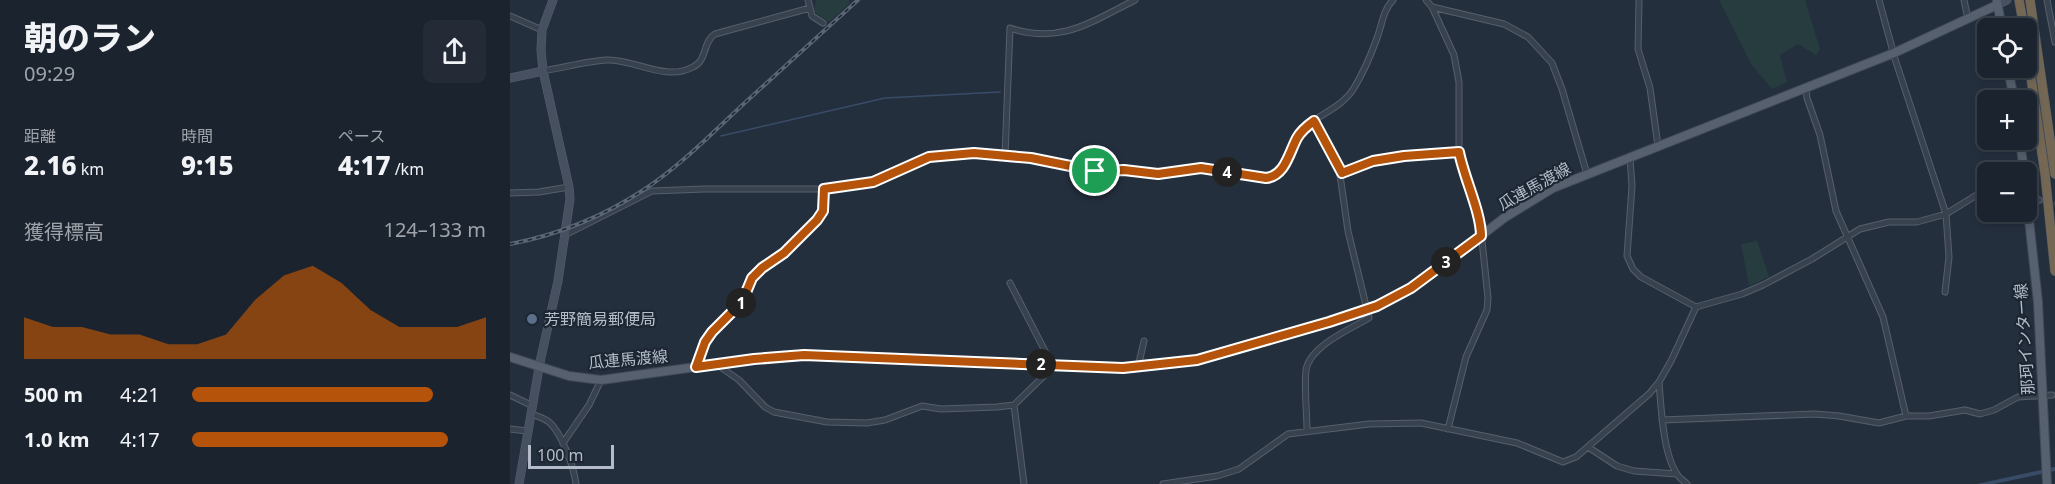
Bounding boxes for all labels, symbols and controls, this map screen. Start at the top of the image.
text: 朝のラン [24,15,156,60]
map controls [1977,18,2037,222]
button: locate [1977,18,2037,78]
button: share [423,20,486,83]
text: 09:29 [24,60,75,87]
button: + [1977,90,2037,150]
text: 距離 [24,125,56,147]
text: 時間 [181,125,213,147]
text: ペース [338,125,385,147]
pin [1069,145,1120,196]
text: 2.16 [24,147,77,183]
text: 9:15 [181,147,234,183]
text: 4:17 [338,147,391,183]
icon: arrive [1078,154,1111,187]
pin: 4 [1212,157,1242,187]
street label: 瓜連馬渡線 [1494,157,1574,215]
text: km [77,158,104,180]
text: /km [391,158,424,180]
text: 4 [1222,161,1232,183]
button: − [1977,162,2037,222]
text: 124–133 m [383,216,486,243]
text: 獲得標高 [24,218,104,245]
pin: 3 [1431,247,1461,277]
text: 3 [1441,251,1451,273]
street label: 那珂インター線 [2009,282,2039,396]
pin: 1 [726,288,756,318]
text: 1 [736,292,746,314]
place label: 芳野簡易郵便局 [544,308,656,330]
marker: 芳野簡易郵便局 [525,312,539,326]
street label: 瓜連馬渡線 [587,345,669,373]
pin: 2 [1026,349,1056,379]
text: 2 [1036,353,1046,375]
text: 500 m [24,381,83,408]
text: 4:21 [120,381,160,408]
text: 1.0 km [24,426,90,453]
text: 4:17 [120,426,160,453]
scale bar [528,442,614,470]
text: 100 m [537,444,584,466]

